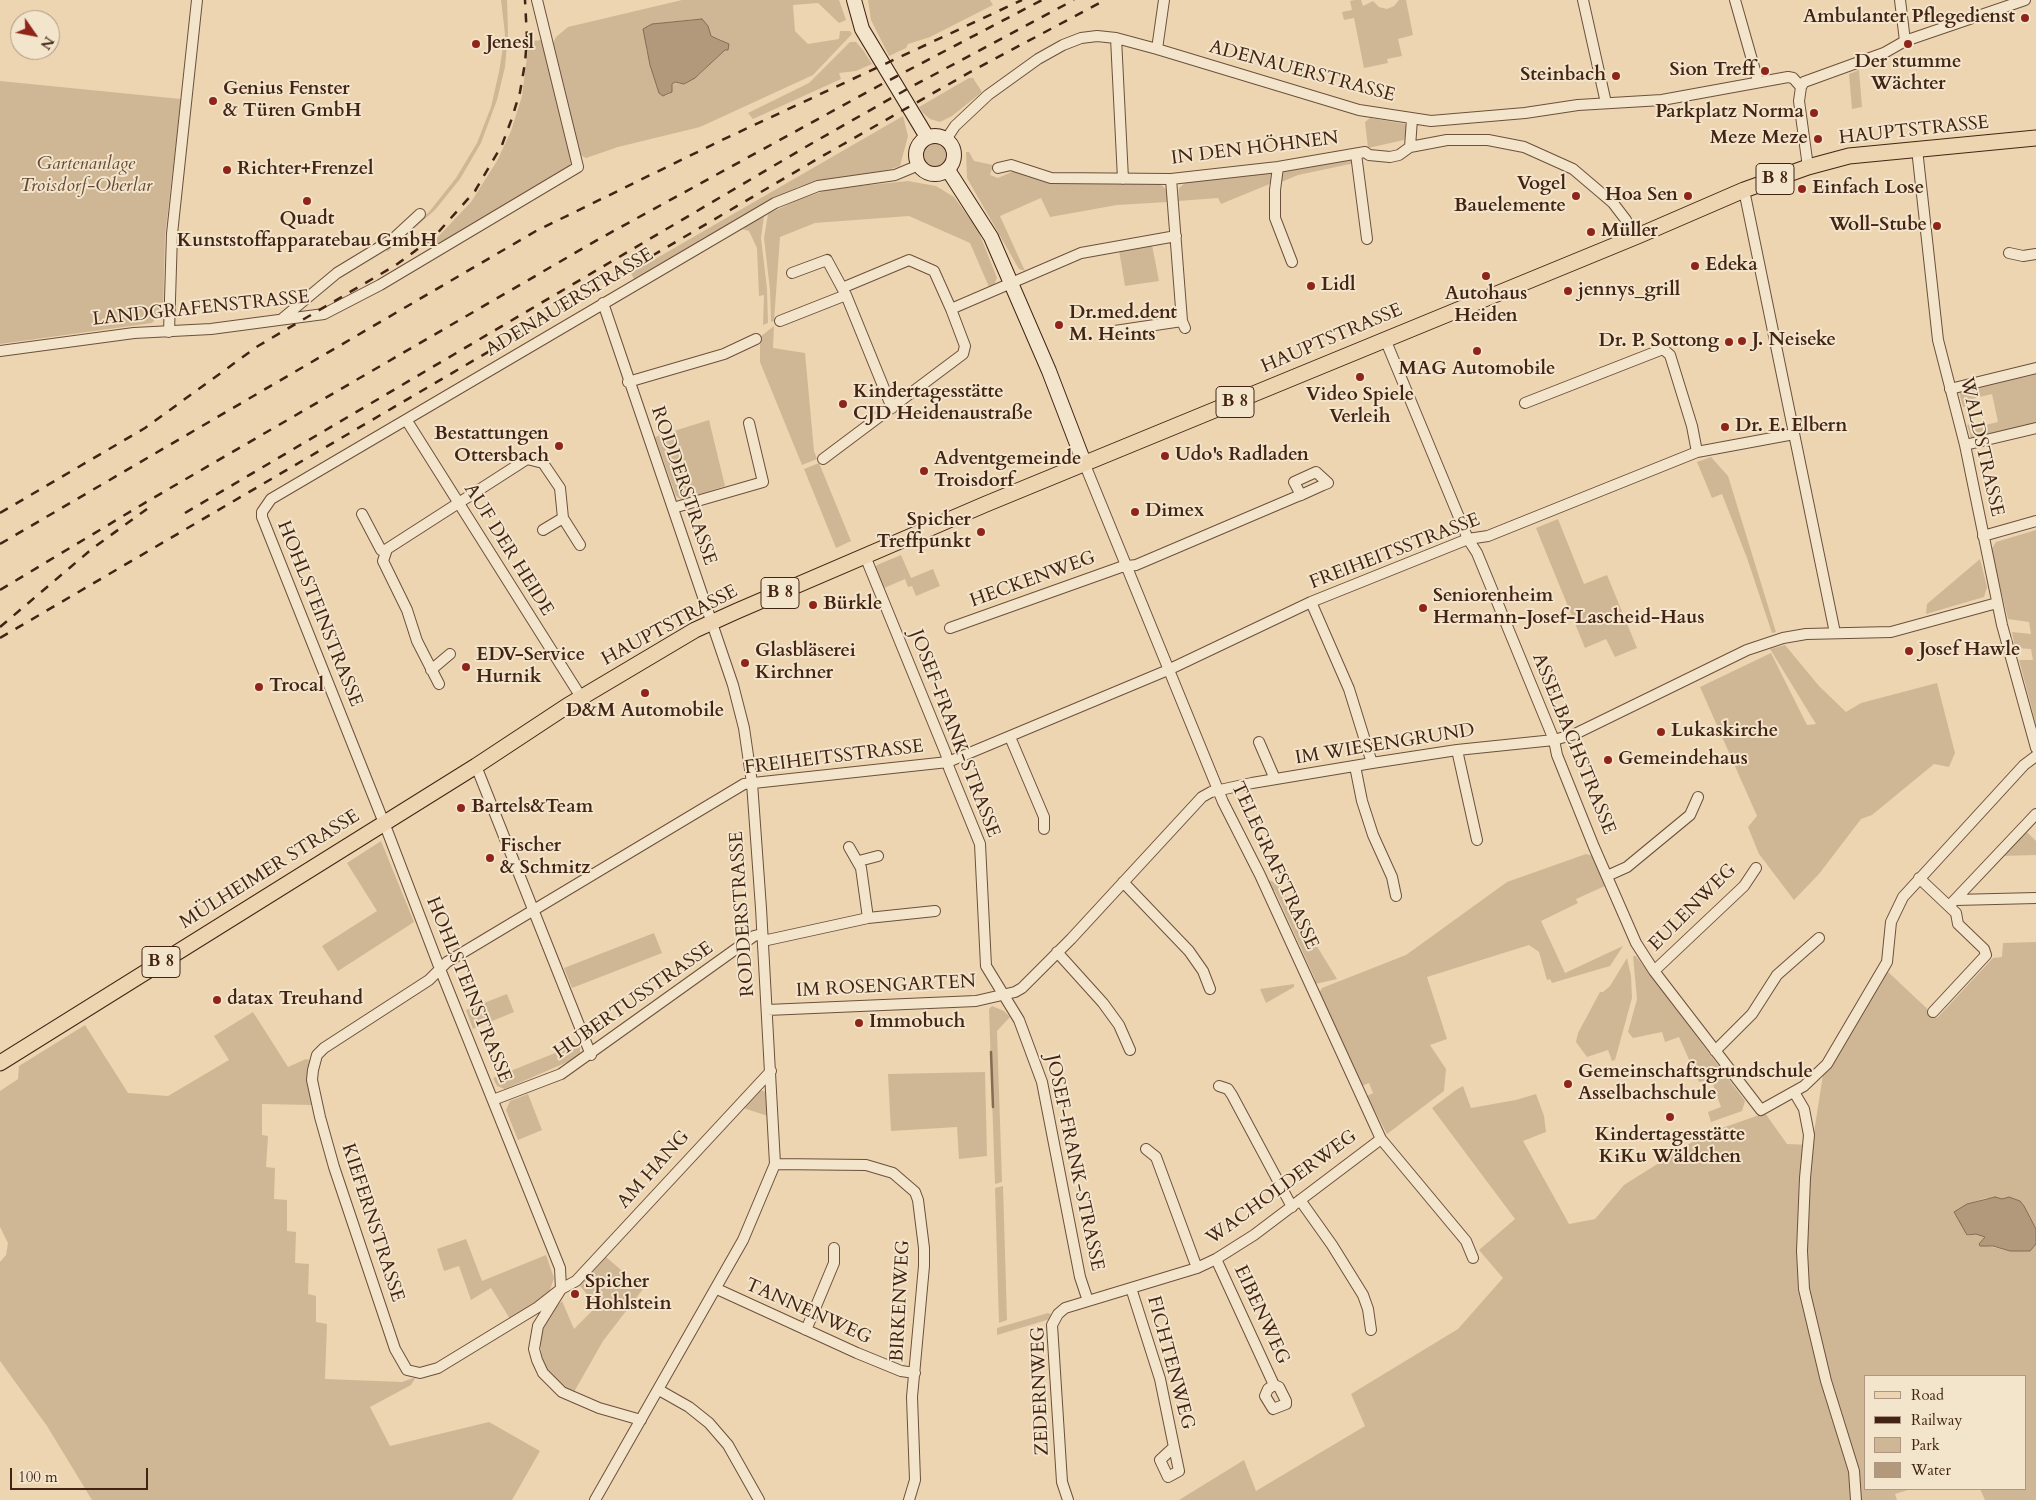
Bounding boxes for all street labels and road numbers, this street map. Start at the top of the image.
street label: ADENAUERSTRASSE [1206,36,1398,108]
street label: HAUPTSTRASSE [1838,112,1990,150]
street label: IN DEN HÖHNEN [1170,127,1340,171]
road number: B 8 [1756,163,1794,194]
street label: ADENAUERSTRASSE [482,244,658,362]
street label: LANDGRAFENSTRASSE [91,286,311,332]
street label: HAUPTSTRASSE [1258,299,1406,379]
street label: WALDSTRASSE [1954,375,2008,519]
road number: B 8 [1216,387,1254,418]
street label: RODDERSTRASSE [645,404,721,568]
street label: AUF DER HEIDE [458,480,558,620]
street label: FREIHEITSSTRASSE [1307,509,1483,595]
street label: HOHLSTEINSTRASSE [271,518,367,710]
street label: HECKENWEG [967,547,1099,613]
road number: B 8 [761,578,799,608]
street label: HAUPTSTRASSE [598,580,742,672]
street label: JOSEF-FRANK-STRASSE [904,627,1004,841]
street label: ASSELBACHSTRASSE [1526,650,1620,838]
street label: IM WIESENGRUND [1294,720,1476,770]
street label: FREIHEITSSTRASSE [743,736,925,780]
street label: TELEGRAFSTRASSE [1225,779,1323,953]
street label: MÜLHEIMER STRASSE [176,805,364,935]
street label: RODDERSTRASSE [726,830,760,998]
street label: EULENWEG [1644,859,1742,957]
street label: HOHLSTEINSTRASSE [420,894,516,1086]
street label: HUBERTUSSTRASSE [550,937,718,1065]
road number: B 8 [142,946,180,978]
street label: IM ROSENGARTEN [795,971,977,1003]
street label: JOSEF-FRANK-STRASSE [1040,1053,1108,1273]
street label: AM HANG [613,1126,695,1214]
street label: WACHOLDERWEG [1202,1126,1362,1250]
street label: KIEFERNSTRASSE [336,1141,408,1305]
street label: BIRKENWEG [886,1239,916,1363]
street label: EIBENWEG [1228,1262,1294,1368]
street label: TANNENWEG [741,1274,875,1350]
street label: FICHTENWEG [1141,1294,1199,1432]
street label: ZEDERNWEG [1027,1326,1055,1456]

